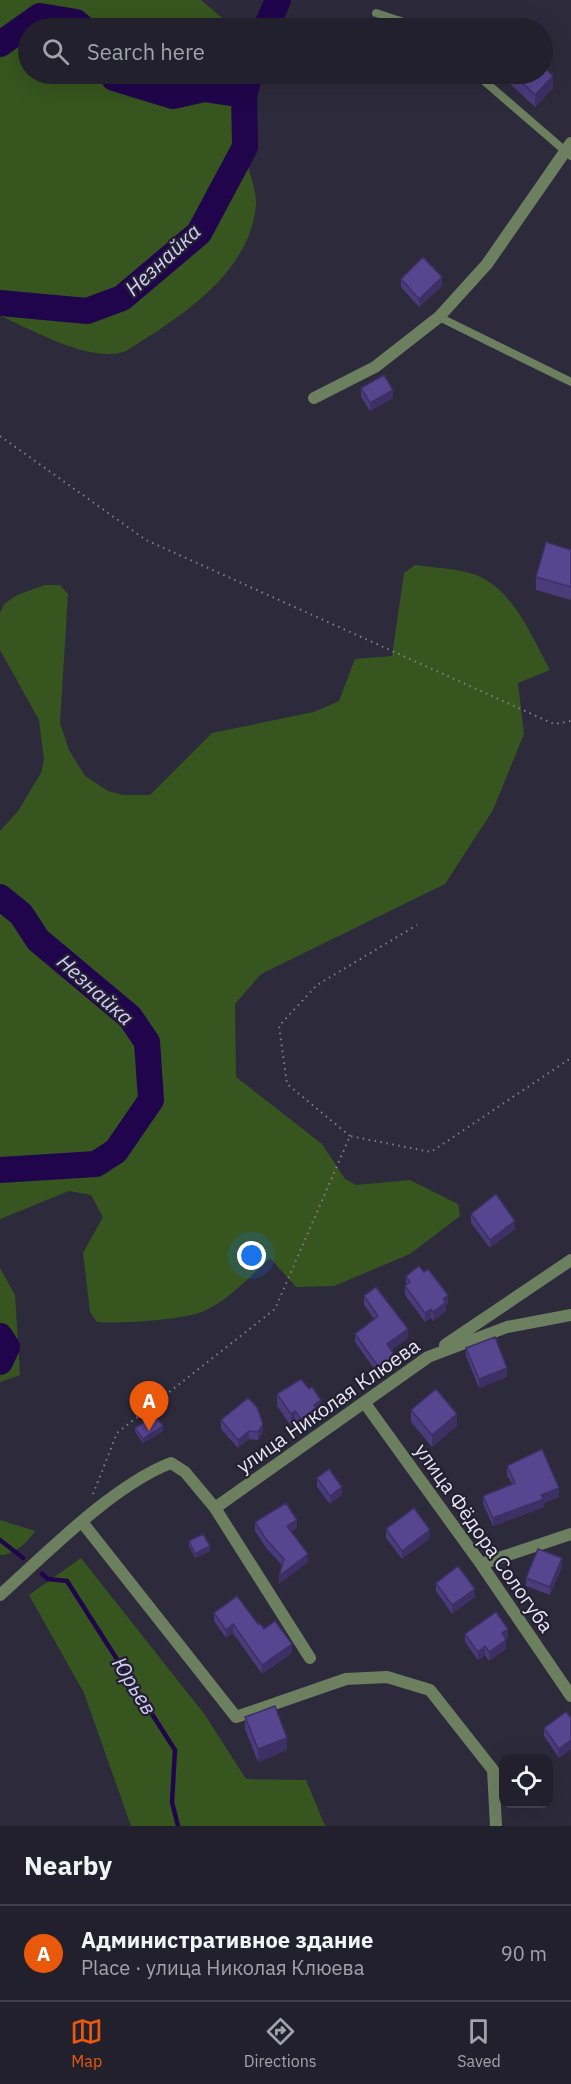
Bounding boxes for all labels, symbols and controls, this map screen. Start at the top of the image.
search box [18,18,553,84]
icon: search [39,35,72,68]
text: Search here [87,37,205,66]
water label: Незнайка [118,217,206,302]
water label: Незнайка [51,947,140,1031]
your location [237,1241,266,1270]
street label: улица Николая Клюева [231,1332,425,1479]
pin: A [130,1382,168,1431]
street label: улица Фёдора Сологуба [409,1438,560,1638]
water label: Юрьев [106,1651,164,1720]
map controls [499,1754,553,1808]
button: locate [499,1754,553,1808]
text: Nearby [24,1848,112,1882]
text: Административное здание [81,1925,373,1954]
text: A [37,1940,50,1967]
text: 90 m [501,1940,547,1967]
text: Place · улица Николая Клюева [81,1954,364,1981]
tab: Map [70,2015,103,2071]
tab: Directions [244,2015,317,2071]
tab: Saved [457,2015,501,2071]

